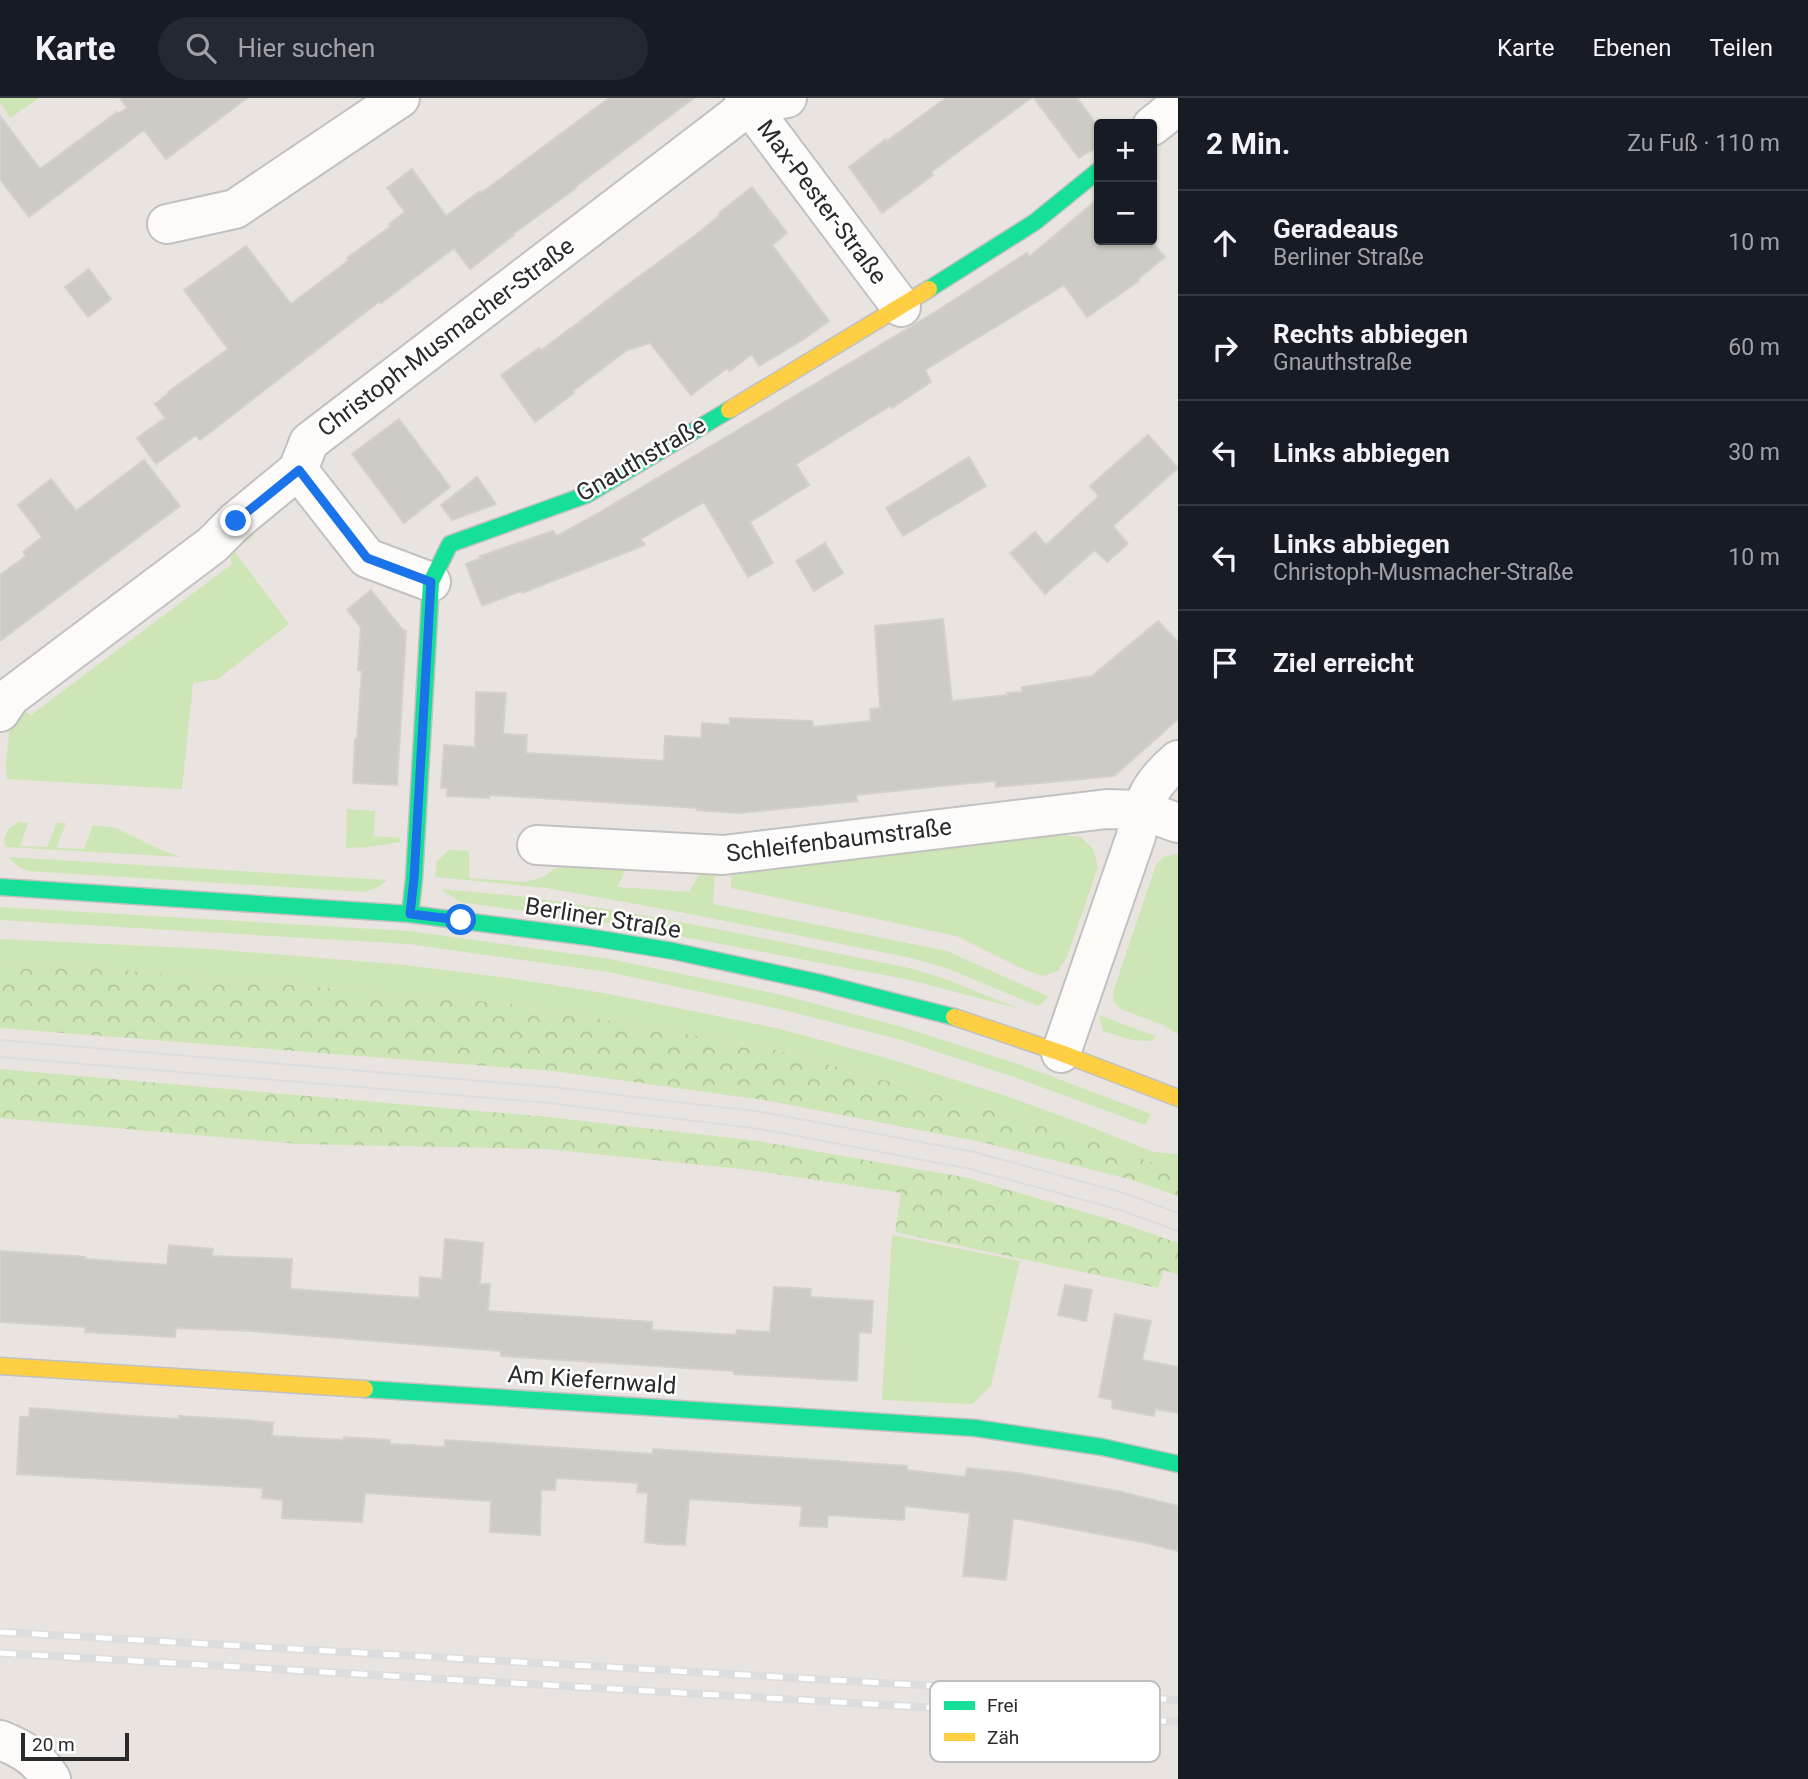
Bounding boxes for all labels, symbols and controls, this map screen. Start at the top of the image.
search box [158,17,648,80]
text: Karte [35,29,116,68]
icon: search [182,29,220,67]
text: Hier suchen [238,33,375,63]
text: Karte [1497,34,1554,62]
text: Ebenen [1592,34,1671,62]
text: Teilen [1709,34,1773,62]
street label: Max-Pester-Straße [751,115,893,289]
map controls [1094,119,1157,245]
button: + [1094,119,1157,182]
text: 2 Min. [1206,126,1290,161]
text: Zu Fuß · 110 m [1627,130,1780,157]
button: − [1094,182,1157,245]
text: Geradeaus [1273,214,1398,244]
icon: ahead [1206,224,1244,262]
text: 10 m [1728,229,1780,256]
street label: Christoph-Musmacher-Straße [312,231,580,443]
text: Berliner Straße [1273,244,1424,271]
text: Rechts abbiegen [1273,319,1468,349]
icon: right [1206,329,1244,367]
text: 60 m [1728,334,1780,361]
text: Gnauthstraße [1273,349,1412,376]
street label: Gnauthstraße [571,411,711,507]
icon: left [1206,434,1244,472]
text: Links abbiegen [1273,438,1450,468]
text: 30 m [1728,439,1780,466]
route end [220,505,251,536]
text: Links abbiegen [1273,529,1450,559]
icon: left [1206,539,1244,577]
text: 10 m [1728,544,1780,571]
text: Christoph-Musmacher-Straße [1273,559,1574,586]
icon: arrive [1206,644,1244,682]
text: Ziel erreicht [1273,648,1414,678]
street label: Schleifenbaumstraße [725,812,953,868]
street label: Berliner Straße [523,892,683,944]
route start [445,904,476,935]
street label: Am Kiefernwald [507,1360,677,1400]
legend [930,1681,1160,1762]
text: Frei [987,1694,1018,1717]
text: Zäh [987,1726,1019,1749]
scale bar [21,1730,130,1762]
text: 20 m [32,1733,75,1756]

